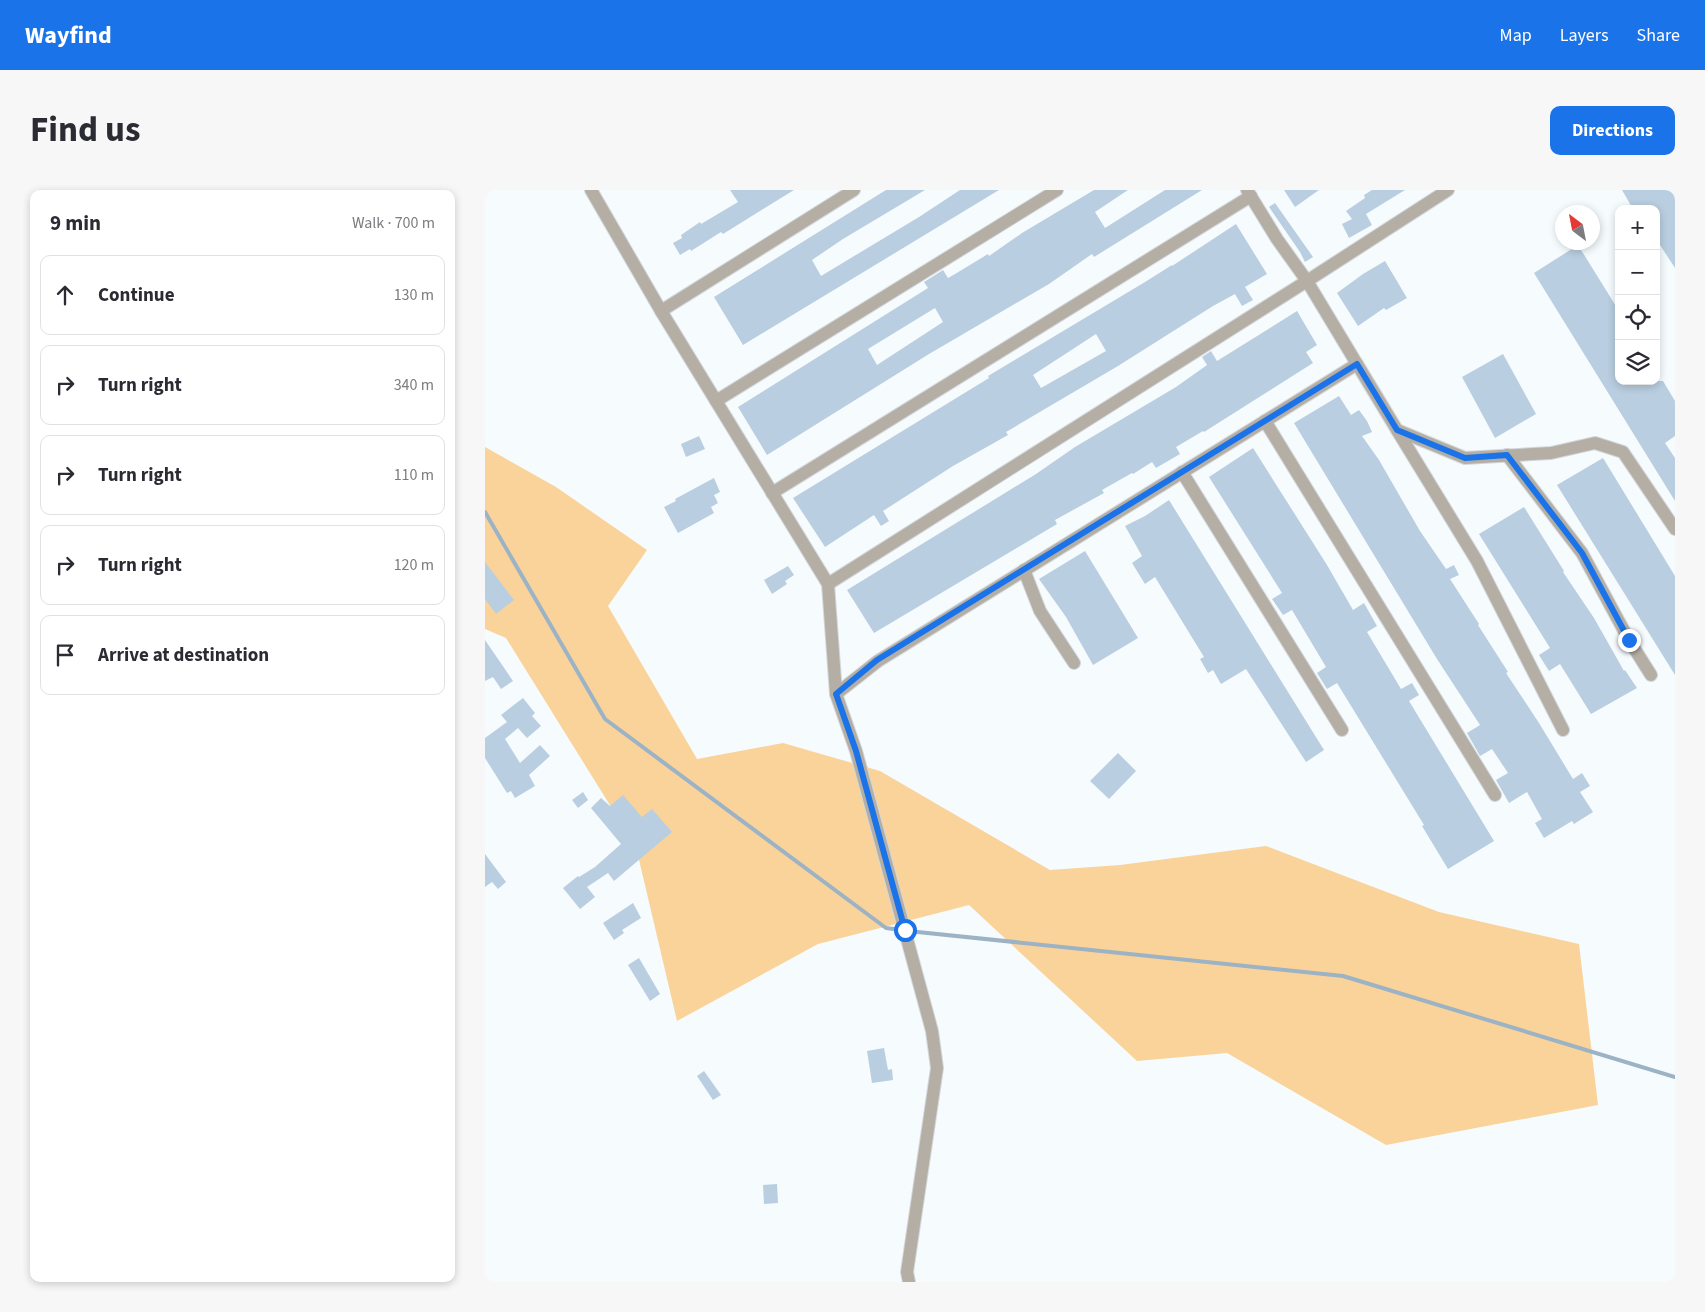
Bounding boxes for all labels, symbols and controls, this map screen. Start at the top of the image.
text: Wayfind [25,18,112,53]
text: Map [1500,23,1532,48]
text: Layers [1560,23,1609,48]
text: Share [1637,23,1680,48]
text: Find us [30,105,140,155]
button: Directions [1550,106,1675,155]
north arrow [1555,205,1600,250]
map controls [1615,205,1660,385]
button: + [1615,205,1660,250]
text: 9 min [50,208,101,238]
text: Walk · 700 m [352,212,435,234]
button: − [1615,250,1660,295]
icon: ahead [51,281,79,309]
text: Continue [98,282,175,309]
text: 130 m [394,284,434,306]
button: locate [1615,295,1660,340]
button: layers [1615,340,1660,385]
icon: right [51,371,79,399]
text: Turn right [98,372,182,399]
text: 340 m [394,374,434,396]
icon: right [51,461,79,489]
text: Turn right [98,462,182,489]
text: 110 m [394,464,434,486]
icon: right [51,551,79,579]
text: Turn right [98,552,182,579]
text: 120 m [394,554,434,576]
route end [1618,629,1641,652]
icon: arrive [51,641,79,669]
text: Arrive at destination [98,642,269,669]
route start [894,919,917,942]

